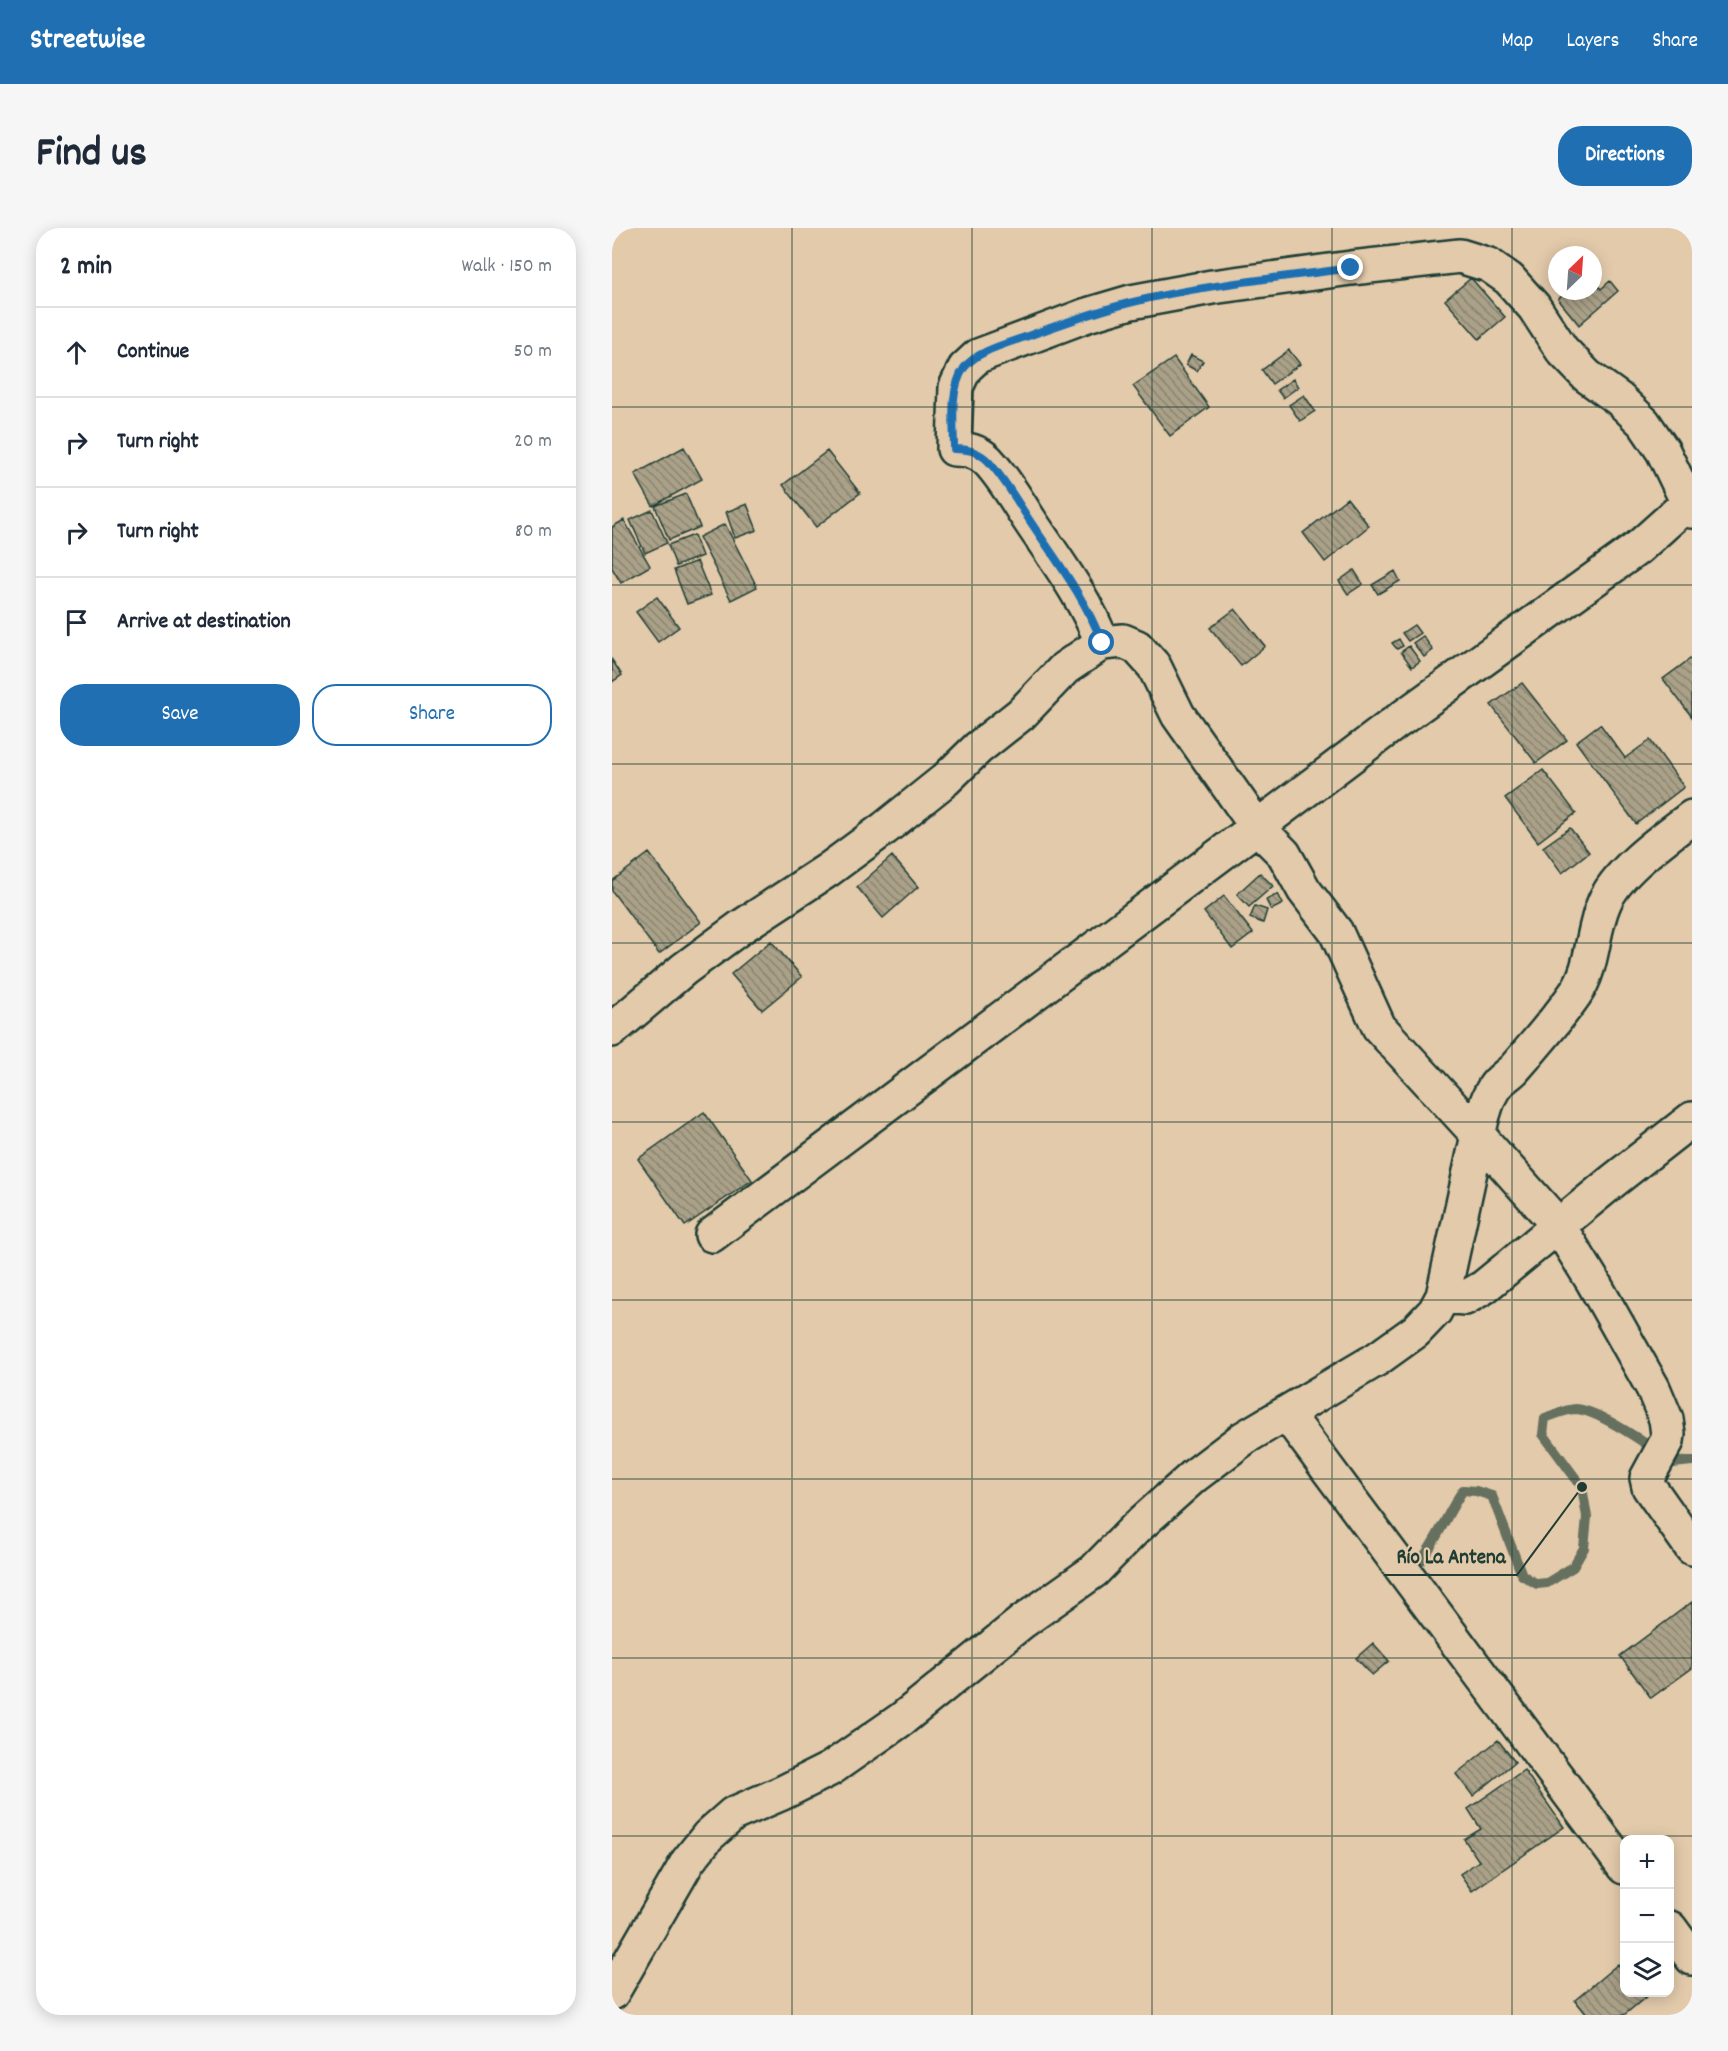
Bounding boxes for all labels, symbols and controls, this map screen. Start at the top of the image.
text: Streetwise [30,22,145,62]
text: Map [1502,27,1533,57]
text: Layers [1566,27,1619,57]
text: Share [1652,27,1698,57]
text: Find us [36,126,147,186]
button: Directions [1558,126,1692,186]
north arrow [1548,246,1602,300]
text: 2 min [60,249,112,286]
text: Walk · 150 m [462,253,552,281]
route end [1337,254,1363,280]
icon: ahead [60,336,93,369]
text: Continue [117,337,189,368]
text: 50 m [514,338,552,366]
icon: right [60,426,93,459]
text: Turn right [117,427,199,458]
text: 20 m [514,428,552,456]
icon: right [60,516,93,549]
text: Turn right [117,517,199,548]
text: 80 m [515,518,552,546]
icon: arrive [60,606,93,639]
text: Arrive at destination [117,607,291,638]
route start [1088,629,1114,655]
button: Save [60,684,300,746]
button: Share [312,684,552,746]
callout: Río La Antena [1384,1536,1517,1575]
text: Río La Antena [1396,1544,1507,1574]
map controls [1620,1835,1674,1997]
button: + [1620,1835,1674,1889]
button: − [1620,1889,1674,1943]
button: layers [1620,1943,1674,1997]

